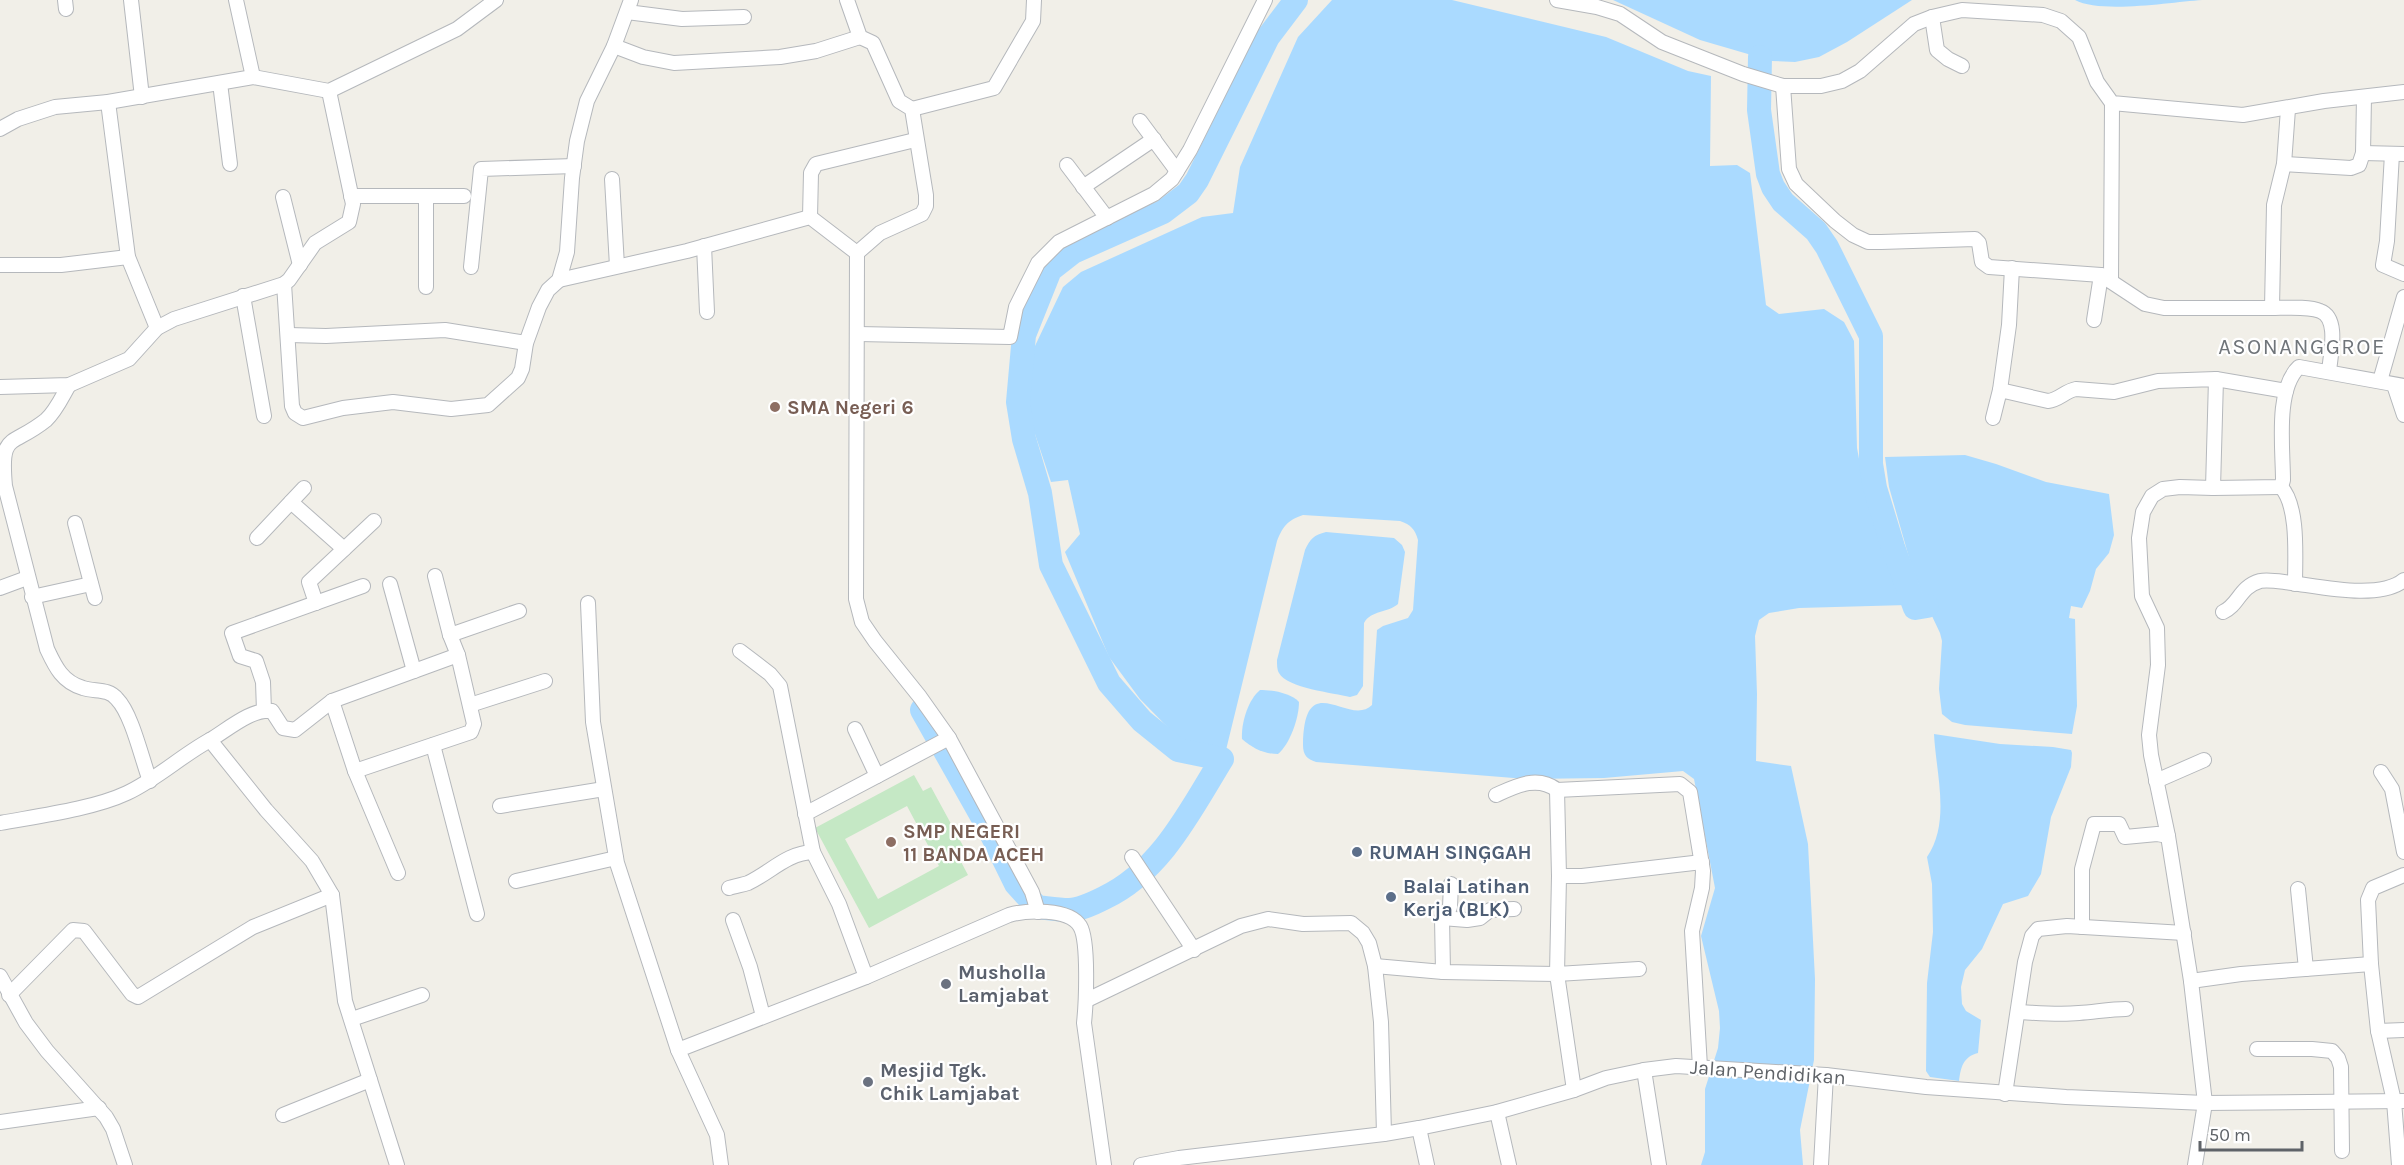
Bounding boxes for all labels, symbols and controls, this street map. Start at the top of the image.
district label: ASONANGGROE [2218,334,2386,360]
place label: SMA Negeri 6 [787,396,914,419]
marker: SMA Negeri 6 [768,400,782,414]
place label: SMP NEGERI 11 BANDA ACEH [903,820,1044,866]
marker: SMP NEGERI 11 BANDA ACEH [884,835,898,849]
place label: RUMAH SINĢGAH [1369,841,1532,864]
marker: RUMAH SINĢGAH [1350,845,1364,859]
place label: Balai Latihan Kerja (BLK) [1403,875,1530,921]
marker: Balai Latihan Kerja (BLK) [1384,890,1398,904]
place label: Musholla Lamjabat [958,961,1049,1007]
marker: Musholla Lamjabat [939,977,953,991]
street label: Jalan Pendidikan [1689,1056,1847,1089]
place label: Mesjid Tgk. Chik Lamjabat [880,1059,1020,1105]
marker: Mesjid Tgk. Chik Lamjabat [861,1075,875,1089]
scale bar [2200,1114,2302,1152]
text: 50 m [2209,1124,2251,1146]

